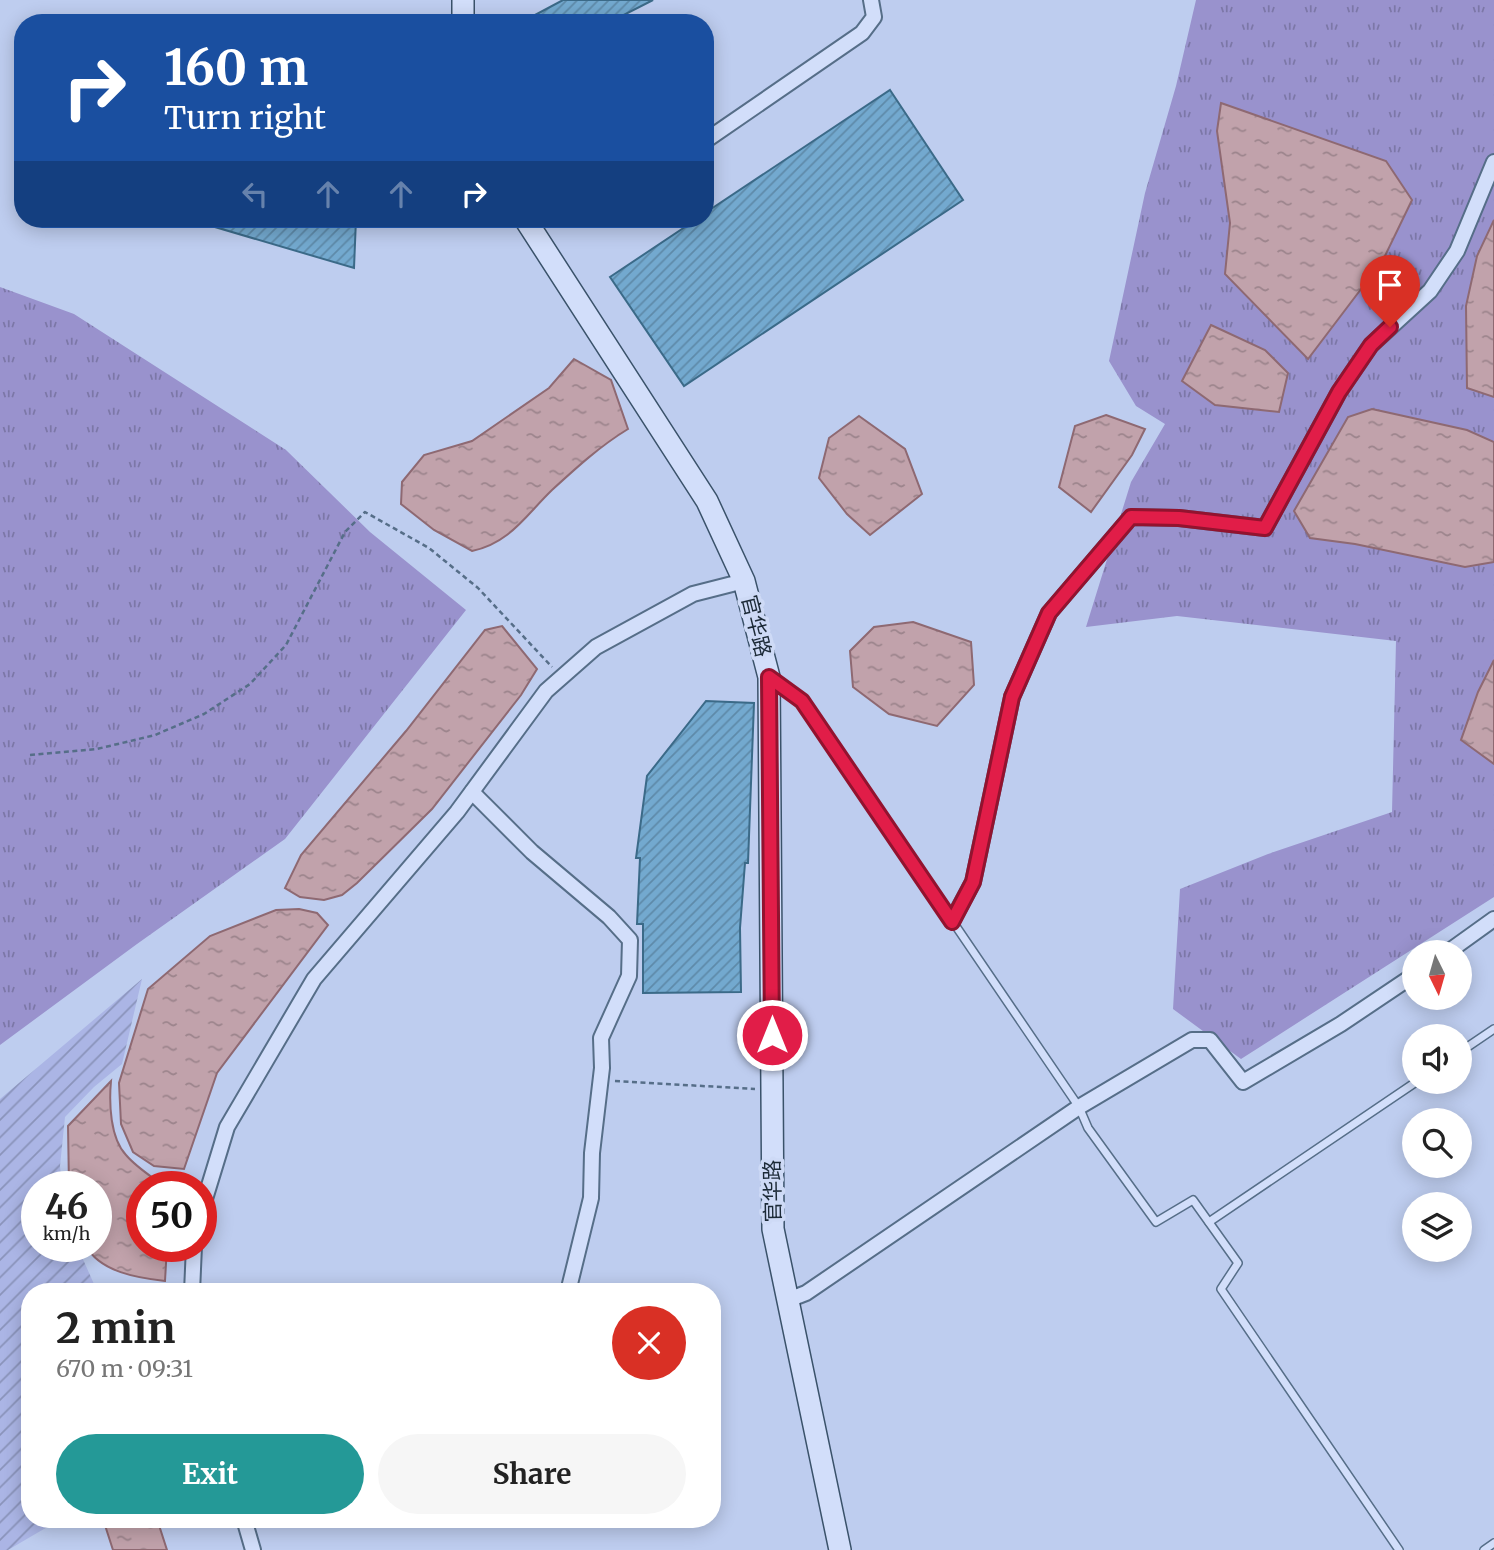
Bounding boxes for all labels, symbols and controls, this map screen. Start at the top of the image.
text: 160 m [164,37,308,98]
icon: right [49,42,140,133]
text: Turn right [164,98,326,138]
icon: left [236,175,274,213]
icon: ahead [309,175,347,213]
icon: ahead [382,175,420,213]
icon: right [455,175,493,213]
pin [1360,255,1420,327]
icon: arrive [1371,266,1409,304]
street label: 官华路 [736,592,777,660]
north arrow [1402,940,1472,1010]
map controls [1402,940,1472,1262]
position arrow [735,998,809,1072]
button: sound [1402,1024,1472,1094]
button: search [1402,1108,1472,1178]
street label: 官华路 [758,1159,787,1223]
speed limit sign: 50 [126,1171,217,1262]
text: 46 [45,1185,88,1229]
button: layers [1402,1192,1472,1262]
text: km/h [43,1222,90,1245]
text: 2 min [56,1302,176,1354]
button: close [612,1306,686,1380]
text: 670 m · 09:31 [56,1354,193,1383]
button: Exit [56,1434,364,1514]
button: Share [378,1434,686,1514]

